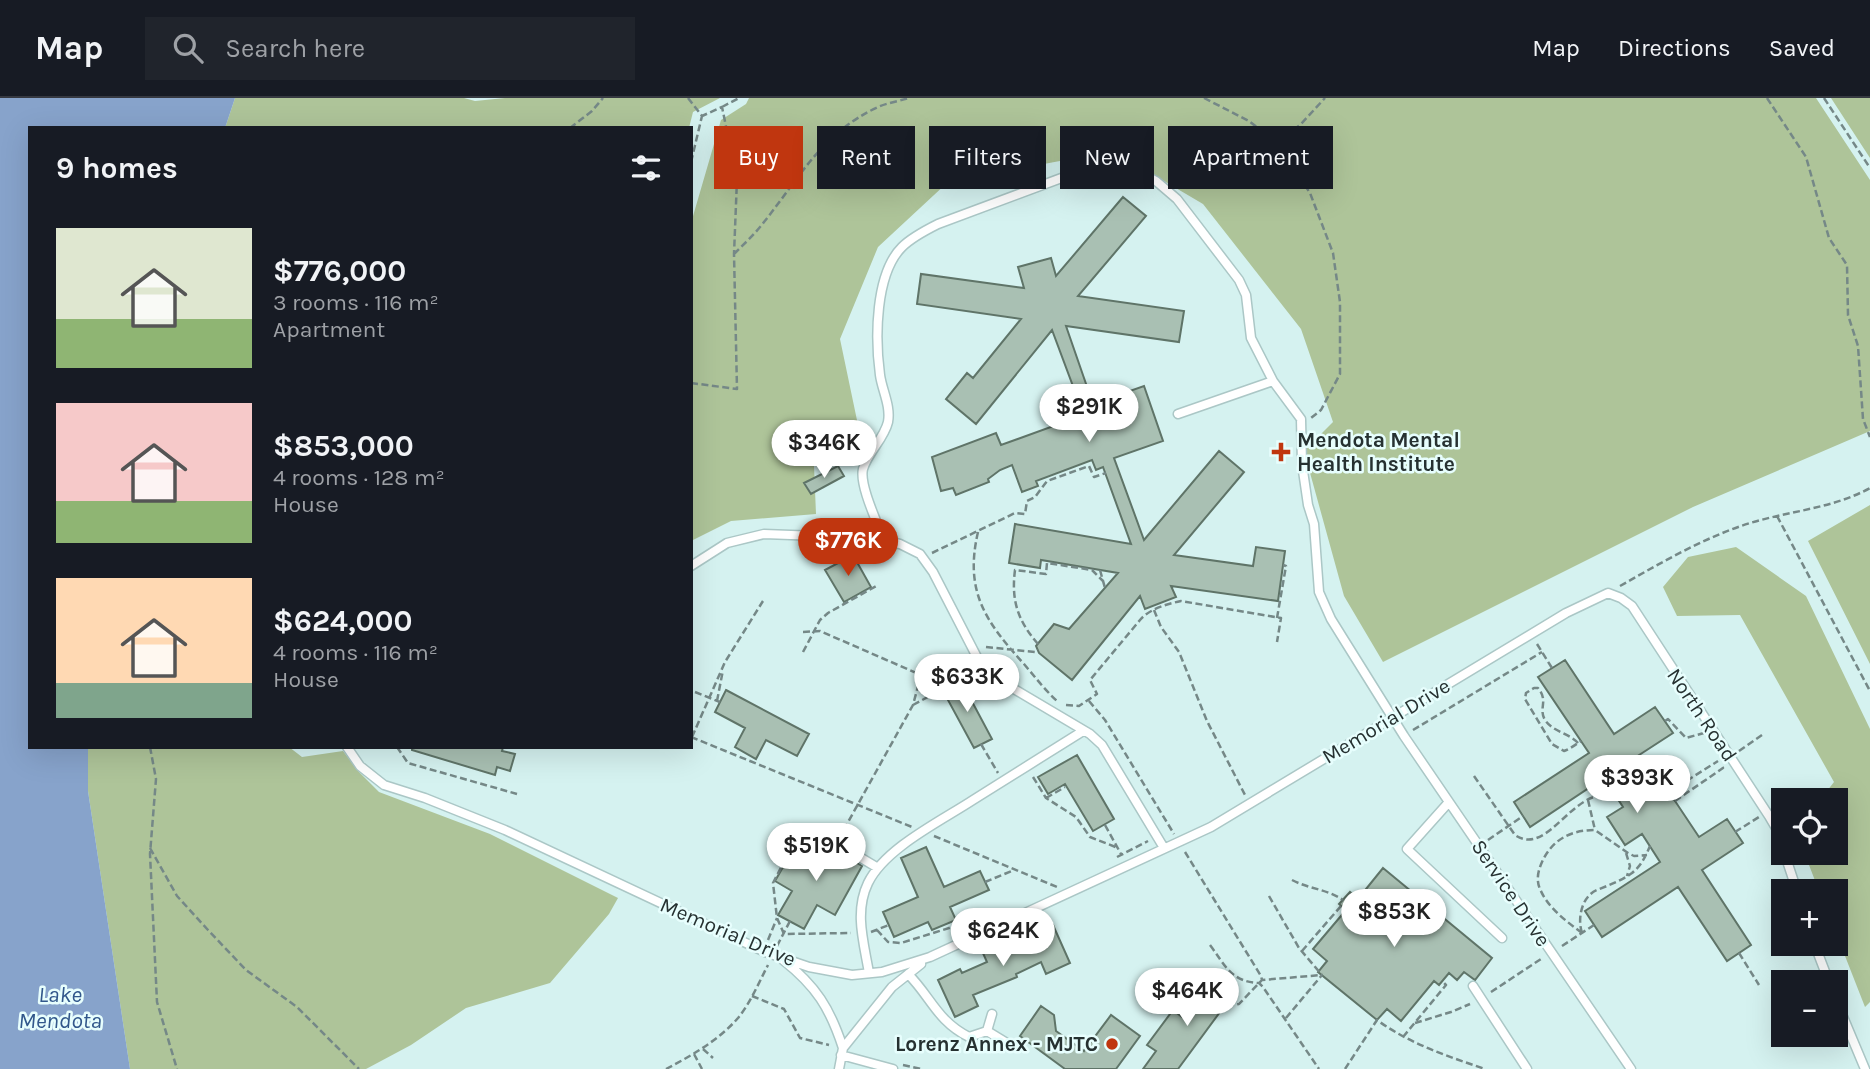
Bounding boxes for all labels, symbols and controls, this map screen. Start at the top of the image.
search box [145,17,635,80]
text: Map [35,29,103,67]
icon: search [169,29,207,67]
text: Search here [225,33,365,64]
text: Map [1532,34,1580,62]
text: Directions [1618,34,1731,62]
text: Saved [1769,34,1835,62]
chip: Buy [714,126,803,189]
chip: Rent [817,126,915,189]
chip: Filters [929,126,1046,189]
chip: New [1060,126,1154,189]
chip: Apartment [1168,126,1333,189]
icon: filters [627,149,665,187]
text: 9 homes [56,150,178,186]
text: $776,000 [273,253,406,289]
icon: home [112,256,196,340]
text: 3 rooms · 116 m² [273,289,439,316]
text: Apartment [273,316,385,343]
pin: $291K [1040,384,1138,444]
text: $291K [1055,393,1123,420]
pin: $346K [775,420,873,480]
text: $853,000 [273,428,414,464]
place label: Mendota Mental Health Institute [1297,428,1460,476]
text: $346K [788,429,860,456]
icon: home [112,431,196,515]
marker: Mendota Mental Health Institute [1271,442,1291,462]
text: 4 rooms · 128 m² [273,464,445,491]
text: House [273,491,339,518]
pin: $776K [799,518,897,578]
text: $776K [814,527,882,554]
text: $624,000 [273,603,412,639]
icon: home [112,606,196,690]
text: 4 rooms · 116 m² [273,639,438,666]
pin: $633K [918,654,1016,714]
text: $633K [930,663,1004,690]
street label: North Road [1662,664,1742,766]
text: House [273,666,339,693]
street label: Memorial Drive [1318,673,1454,769]
pin: $393K [1588,756,1686,815]
text: $393K [1600,764,1674,791]
map controls [1771,788,1848,1047]
button: locate [1771,788,1848,865]
pin: $519K [767,824,865,883]
text: $519K [783,832,849,859]
street label: Service Drive [1467,835,1555,951]
button: + [1771,879,1848,956]
pin: $853K [1345,890,1443,949]
street label: Memorial Drive [657,893,799,971]
text: $853K [1357,898,1431,925]
pin: $624K [954,908,1052,968]
text: $624K [967,917,1039,944]
pin: $464K [1138,968,1236,1028]
button: − [1771,970,1848,1047]
text: $464K [1151,977,1223,1004]
water label: Lake Mendota [18,981,102,1034]
place label: Lorenz Annex - MJTC [895,1032,1098,1056]
marker: Lorenz Annex - MJTC [1104,1036,1120,1052]

